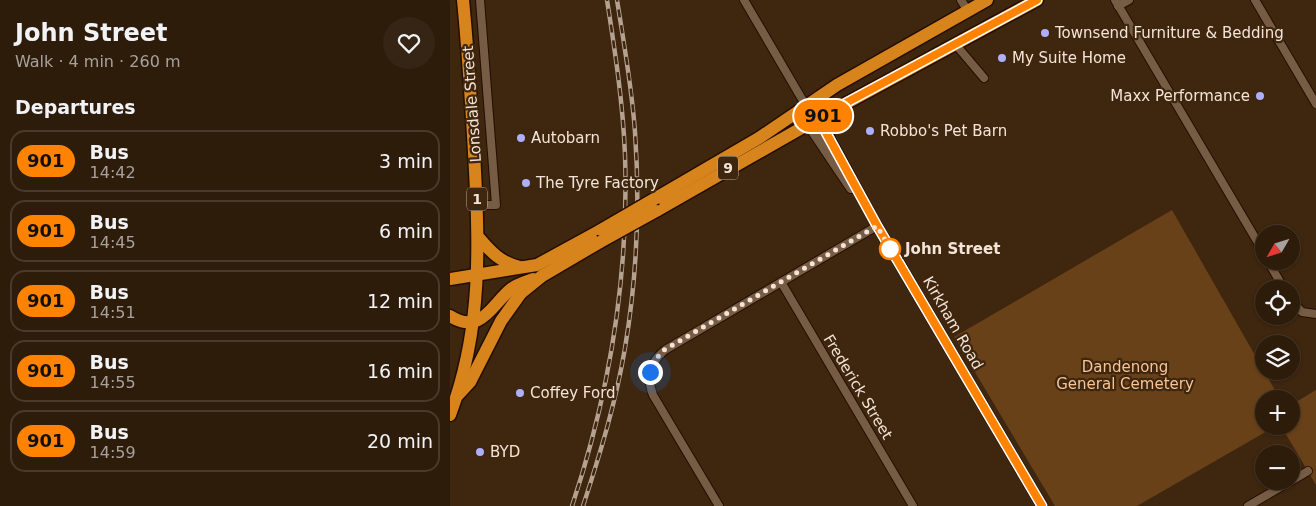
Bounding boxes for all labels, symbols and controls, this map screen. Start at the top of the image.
button: heart [383,17,435,69]
text: John Street [15,19,168,47]
place label: Townsend Furniture & Bedding [1054,24,1284,42]
marker: Townsend Furniture & Bedding [1039,27,1051,39]
street label: Lonsdale Street [459,45,485,163]
place label: My Suite Home [1012,49,1126,67]
text: Walk · 4 min · 260 m [15,52,180,71]
marker: My Suite Home [996,52,1008,64]
place label: Maxx Performance [1110,87,1250,105]
marker: Maxx Performance [1254,90,1266,102]
text: Departures [15,96,136,118]
line badge: 901 [794,100,852,132]
text: 901 [804,105,842,126]
place label: Robbo's Pet Barn [880,122,1007,140]
marker: Robbo's Pet Barn [864,125,876,137]
place label: Autobarn [531,129,600,147]
marker: Autobarn [515,132,527,144]
text: Bus [90,141,129,163]
text: 901 [27,150,65,171]
text: 3 min [379,150,433,172]
road number: 9 [718,156,738,180]
text: 14:42 [90,163,136,182]
place label: The Tyre Factory [535,174,659,192]
marker: The Tyre Factory [520,177,532,189]
road number: 1 [467,188,487,210]
text: Bus [90,211,129,233]
text: 901 [27,220,65,241]
text: 6 min [379,220,433,242]
north arrow [1255,225,1300,270]
map controls [1255,225,1300,490]
text: 14:45 [90,233,136,252]
marker: John Street [879,238,901,260]
place label: John Street [904,240,1000,258]
street label: Kirkham Road [919,273,987,373]
button: locate [1255,280,1300,325]
text: Bus [90,281,129,303]
text: 901 [27,290,65,311]
text: 12 min [367,290,433,312]
text: 14:51 [90,303,136,322]
street label: Frederick Street [820,331,896,443]
button: layers [1255,335,1300,380]
text: Bus [90,351,129,373]
park label: Dandenong General Cemetery [1056,358,1194,393]
text: 901 [27,360,65,381]
text: 16 min [367,360,433,382]
your location [638,360,663,385]
text: 14:55 [90,373,136,392]
place label: Coffey Ford [530,384,616,402]
marker: Coffey Ford [514,387,526,399]
button: + [1255,390,1300,435]
text: Bus [90,421,129,443]
text: 901 [27,430,65,451]
text: 20 min [367,430,433,452]
text: 14:59 [90,443,136,462]
place label: BYD [490,443,520,461]
button: − [1255,445,1300,490]
marker: BYD [474,446,486,458]

